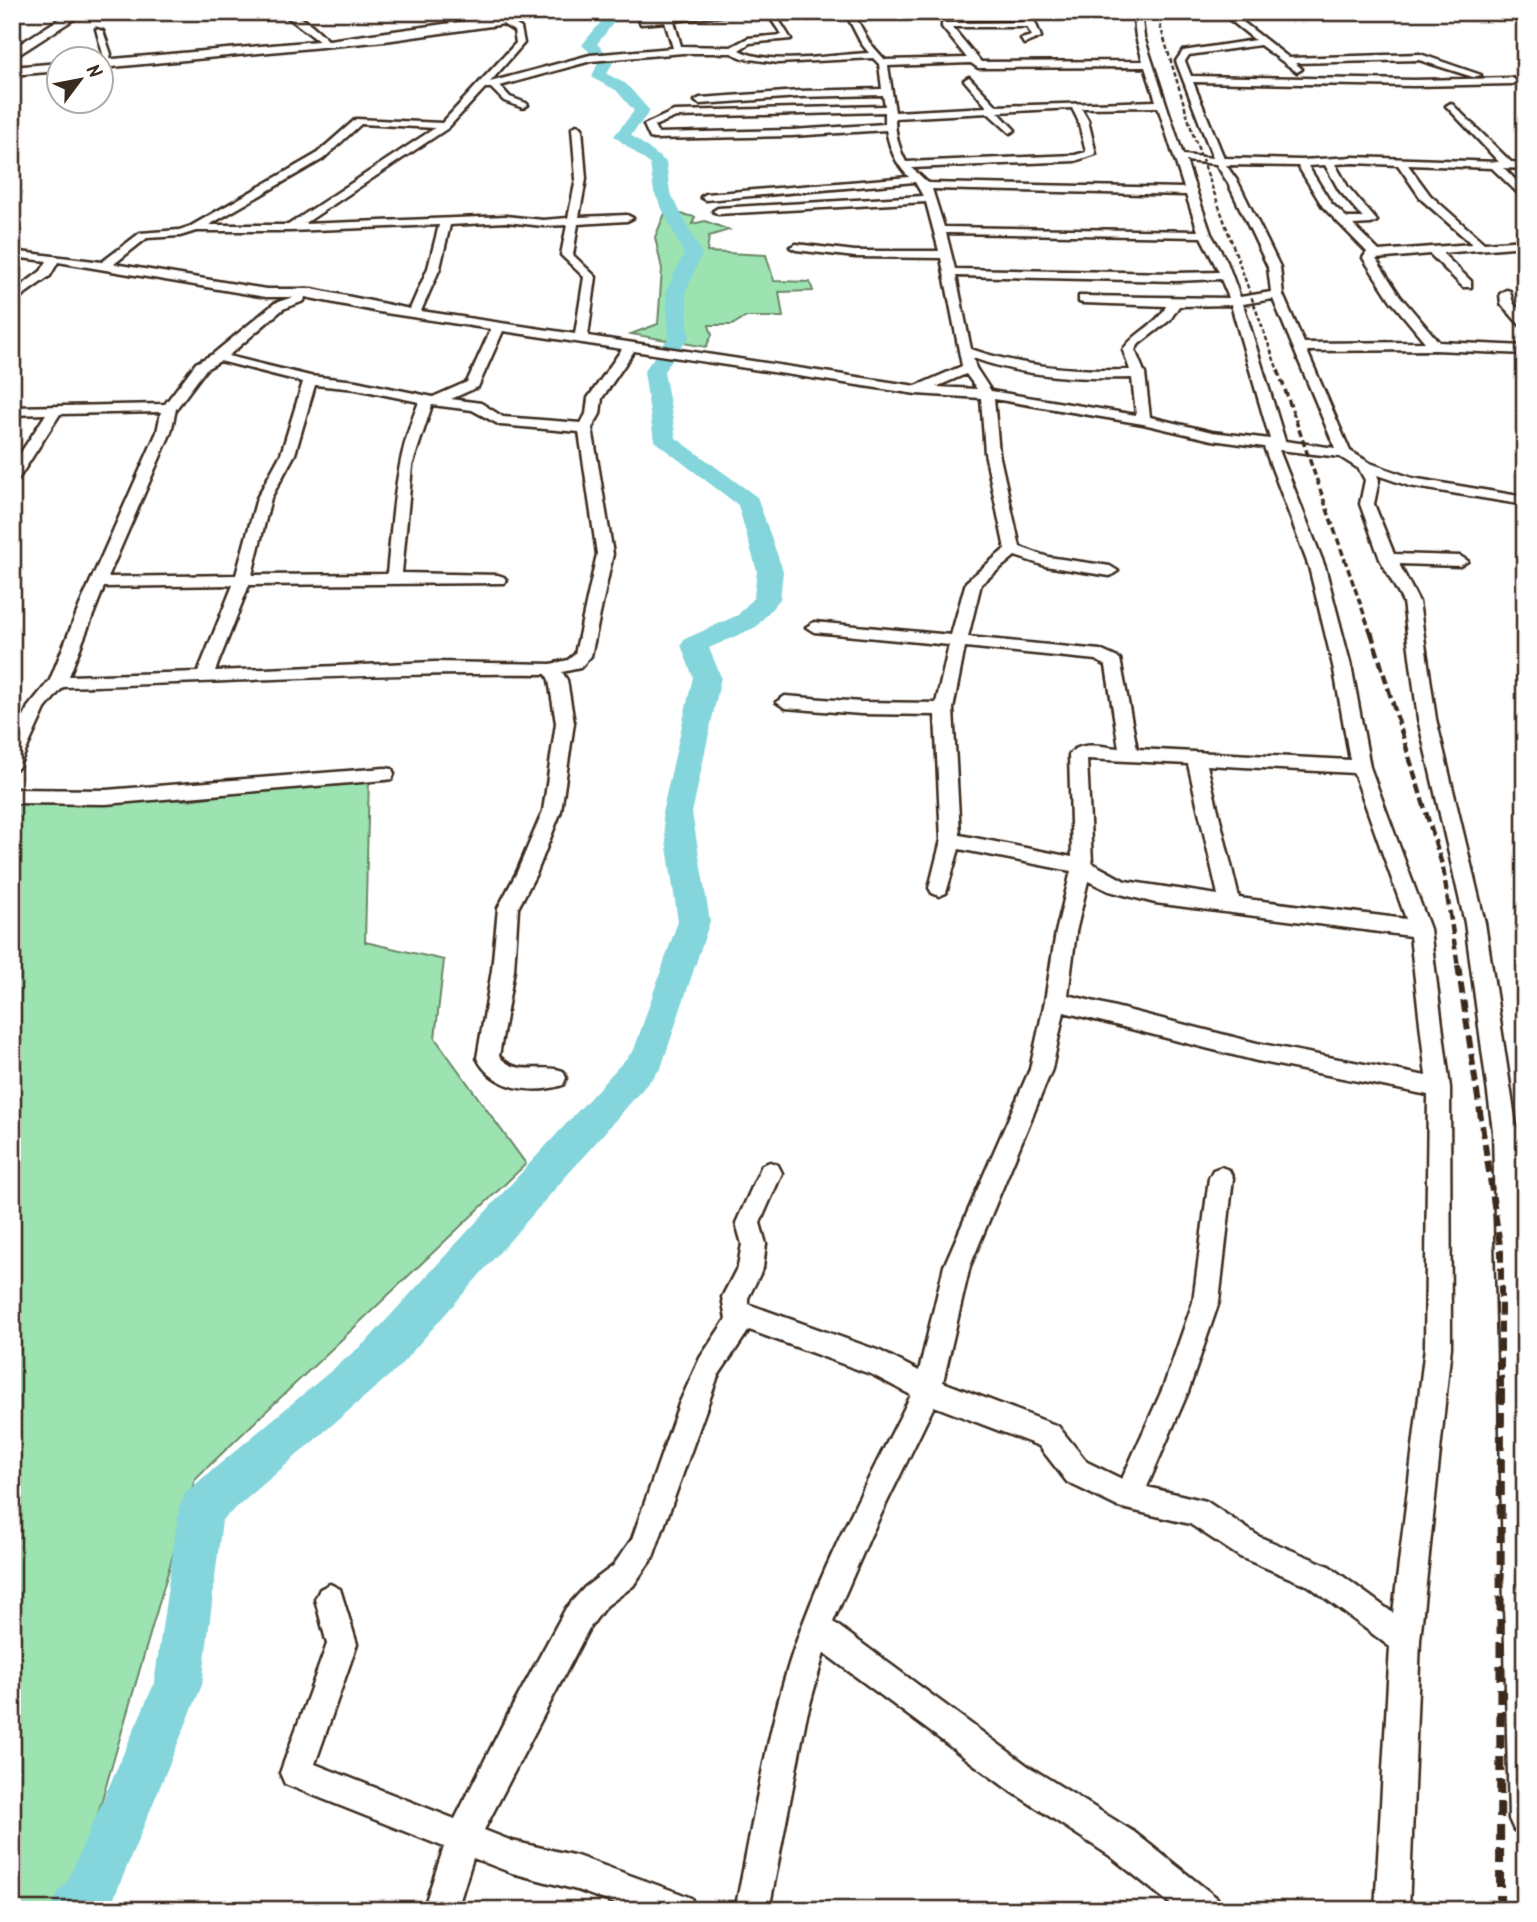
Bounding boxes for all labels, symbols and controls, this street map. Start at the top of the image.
north arrow [46,46,116,116]
text: N [77,59,109,85]

